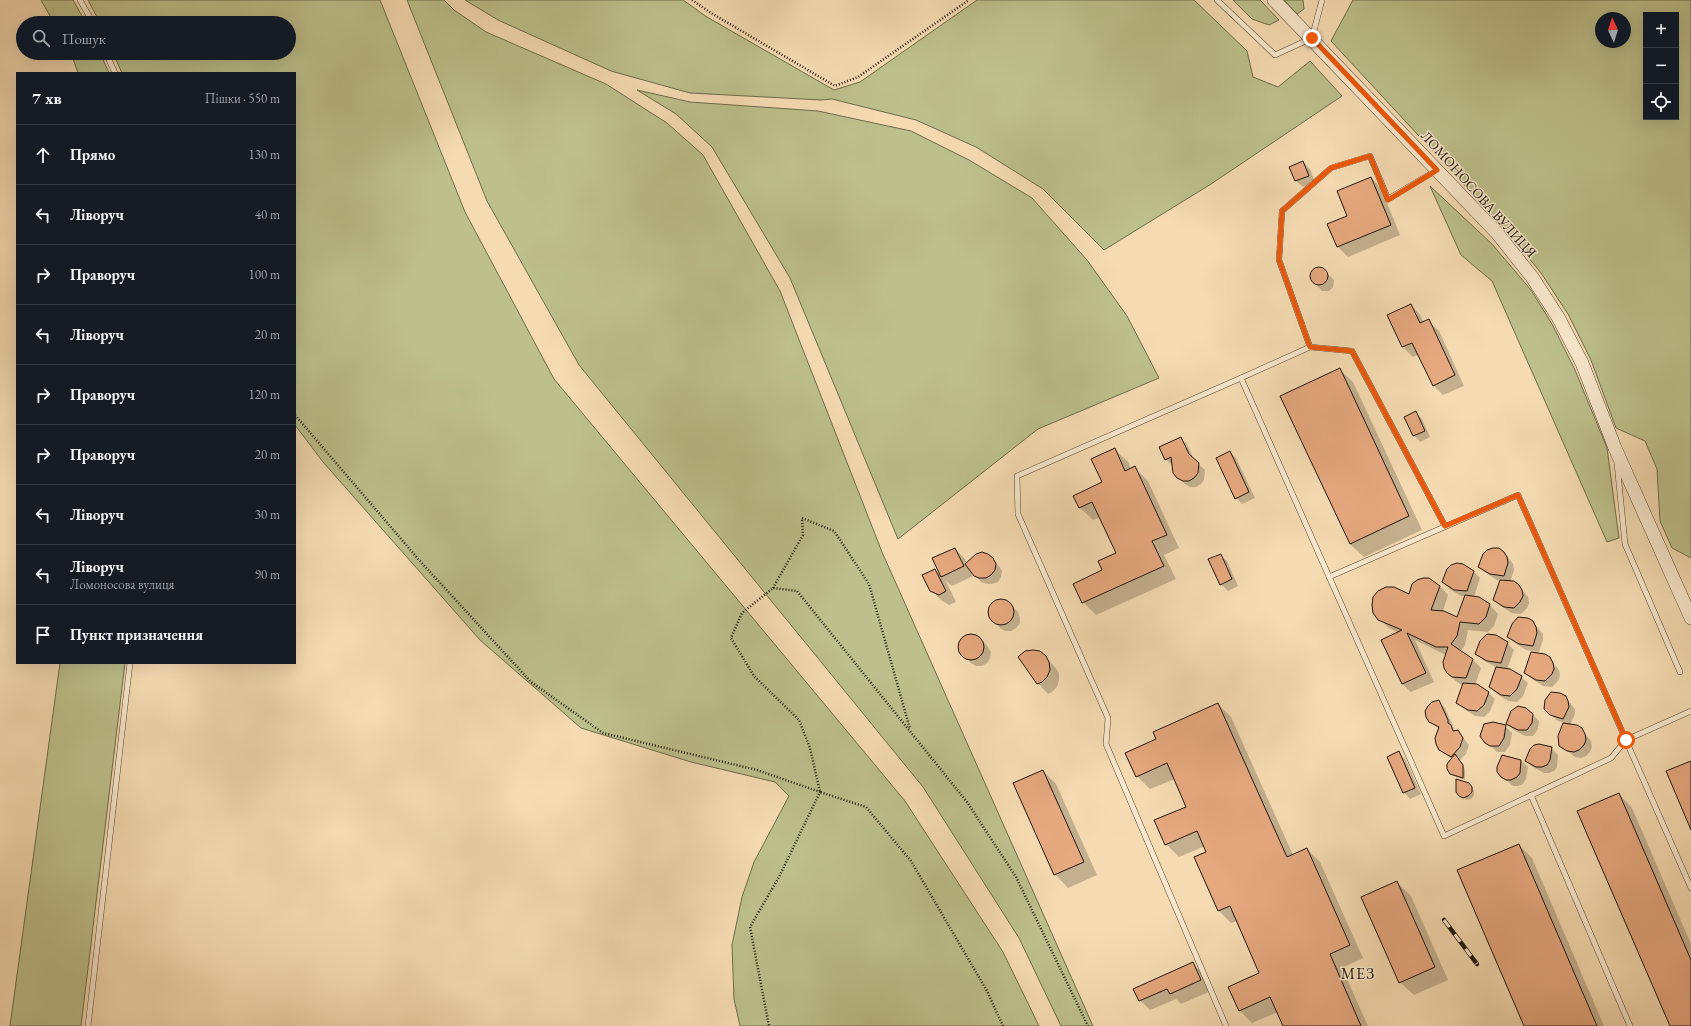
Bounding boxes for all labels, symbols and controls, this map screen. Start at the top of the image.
north arrow [1595,12,1631,48]
map controls [1643,12,1679,120]
button: + [1643,12,1679,48]
search box [16,16,296,60]
icon: search [30,27,52,49]
text: Пошук [62,29,106,48]
route end [1303,29,1321,47]
button: − [1643,48,1679,84]
button: locate [1643,84,1679,120]
text: 7 хв [32,87,62,109]
text: Пішки · 550 m [205,90,280,107]
street label: ЛОМОНОСОВА ВУЛИЦЯ [1417,127,1541,262]
icon: ahead [32,144,54,166]
text: Прямо [70,145,115,164]
text: 130 m [249,146,280,163]
icon: left [32,204,54,226]
text: Ліворуч [70,205,124,224]
text: 40 m [255,206,280,223]
icon: right [32,264,54,286]
text: Праворуч [70,265,135,284]
text: 100 m [249,266,280,283]
icon: left [32,324,54,346]
text: Ліворуч [70,325,124,344]
text: 20 m [255,326,280,343]
icon: right [32,384,54,406]
text: Праворуч [70,385,135,404]
text: 120 m [249,386,280,403]
icon: right [32,444,54,466]
text: Праворуч [70,445,135,464]
text: 20 m [255,446,280,463]
icon: left [32,504,54,526]
text: Ліворуч [70,505,124,524]
text: 30 m [255,506,280,523]
text: Ліворуч [70,557,124,576]
icon: left [32,564,54,586]
text: 90 m [255,566,280,583]
text: Ломоносова вулиця [70,576,174,593]
icon: arrive [32,624,54,646]
text: Пункт призначення [70,625,203,644]
route start [1617,731,1635,749]
district label: МЕЗ [1341,963,1375,984]

